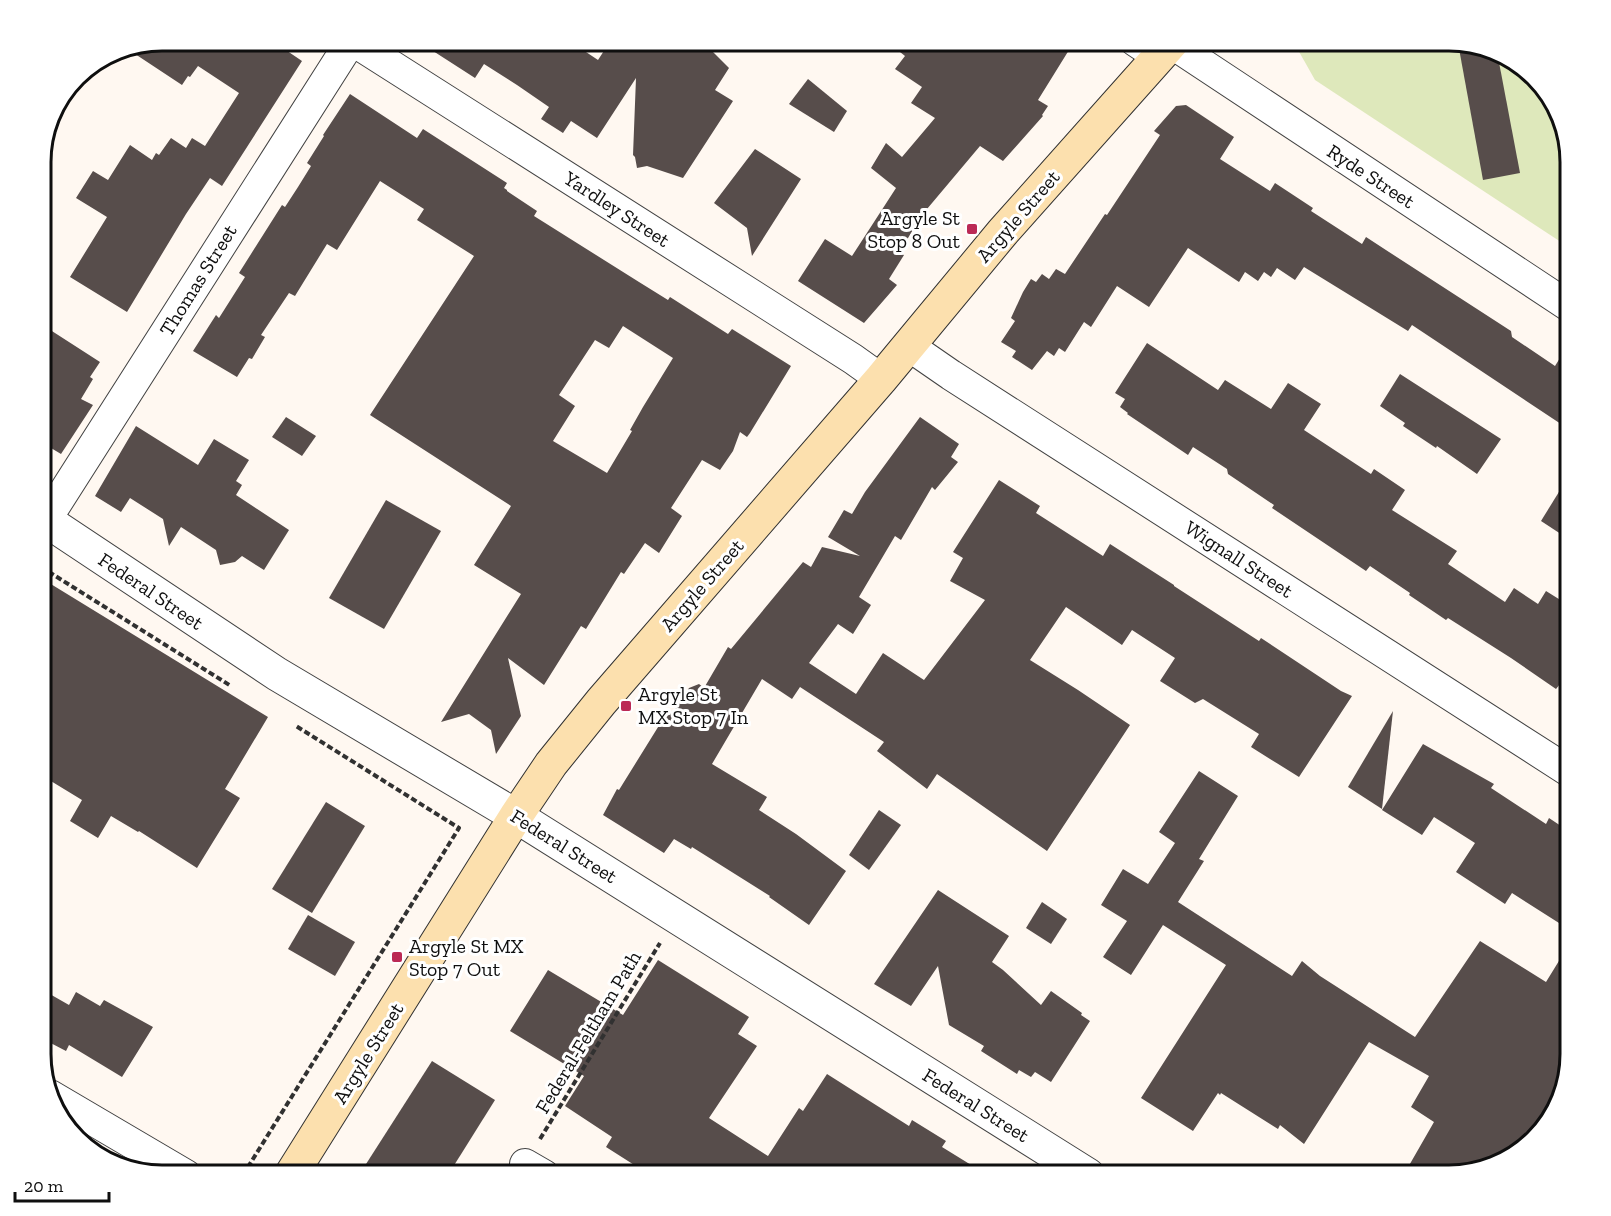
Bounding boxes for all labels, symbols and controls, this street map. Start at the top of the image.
street label: Ryde Street [1323,139,1420,214]
street label: Yardley Street [559,165,675,252]
street label: Argyle Street [971,165,1065,267]
place label: Argyle St Stop 8 Out [868,206,961,253]
street label: Thomas Street [154,219,242,340]
marker: Argyle St Stop 8 Out [965,222,979,236]
street label: Wignall Street [1181,515,1298,603]
street label: Argyle Street [655,534,749,636]
street label: Federal Street [94,547,208,635]
place label: Argyle St MX Stop 7 In [638,682,749,729]
marker: Argyle St MX Stop 7 In [619,699,633,713]
street label: Federal Street [506,804,622,889]
place label: Argyle St MX Stop 7 Out [409,934,524,981]
street label: Federal-Feltham Path [530,946,646,1118]
marker: Argyle St MX Stop 7 Out [390,950,404,964]
street label: Argyle Street [328,998,409,1108]
street label: Federal Street [918,1063,1034,1148]
scale bar [15,1165,110,1203]
text: 20 m [24,1175,64,1197]

